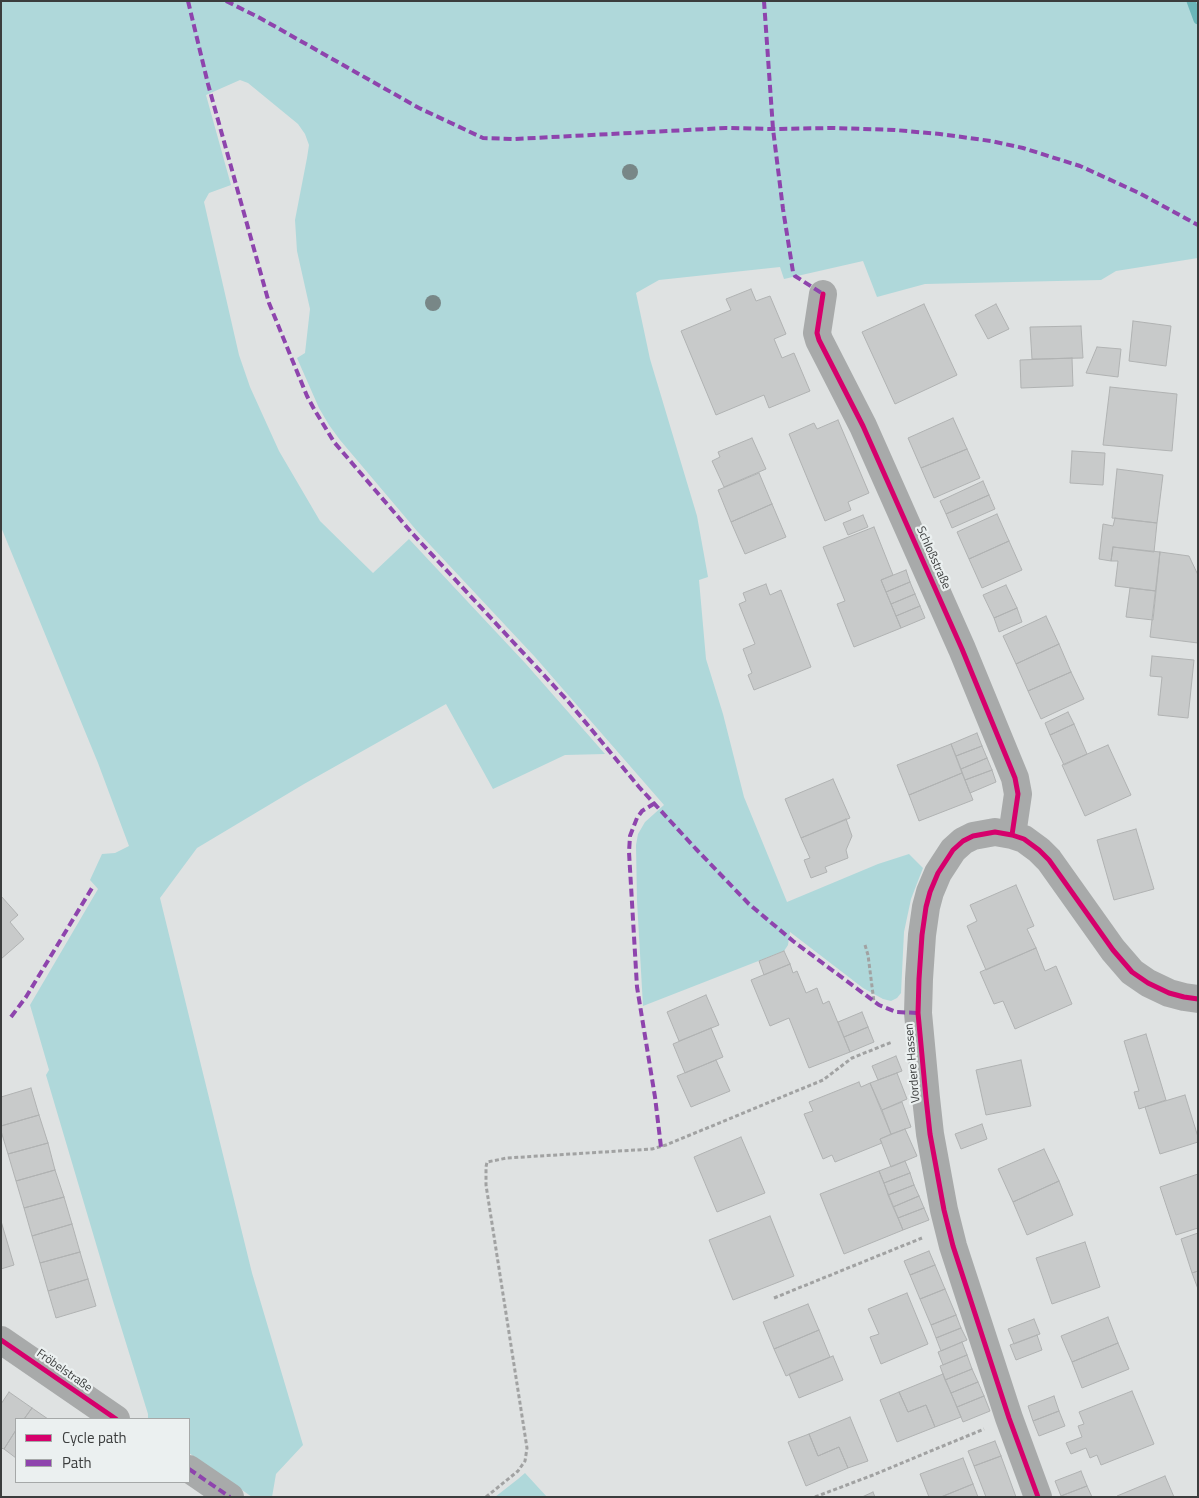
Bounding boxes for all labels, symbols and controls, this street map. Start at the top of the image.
street label: Schloßstraße [913,524,953,592]
street label: Vordere Hassen [902,1023,924,1103]
street label: Fröbelstraße [33,1347,95,1395]
legend [15,1418,190,1483]
text: Cycle path [62,1426,127,1449]
text: Path [62,1451,92,1474]

